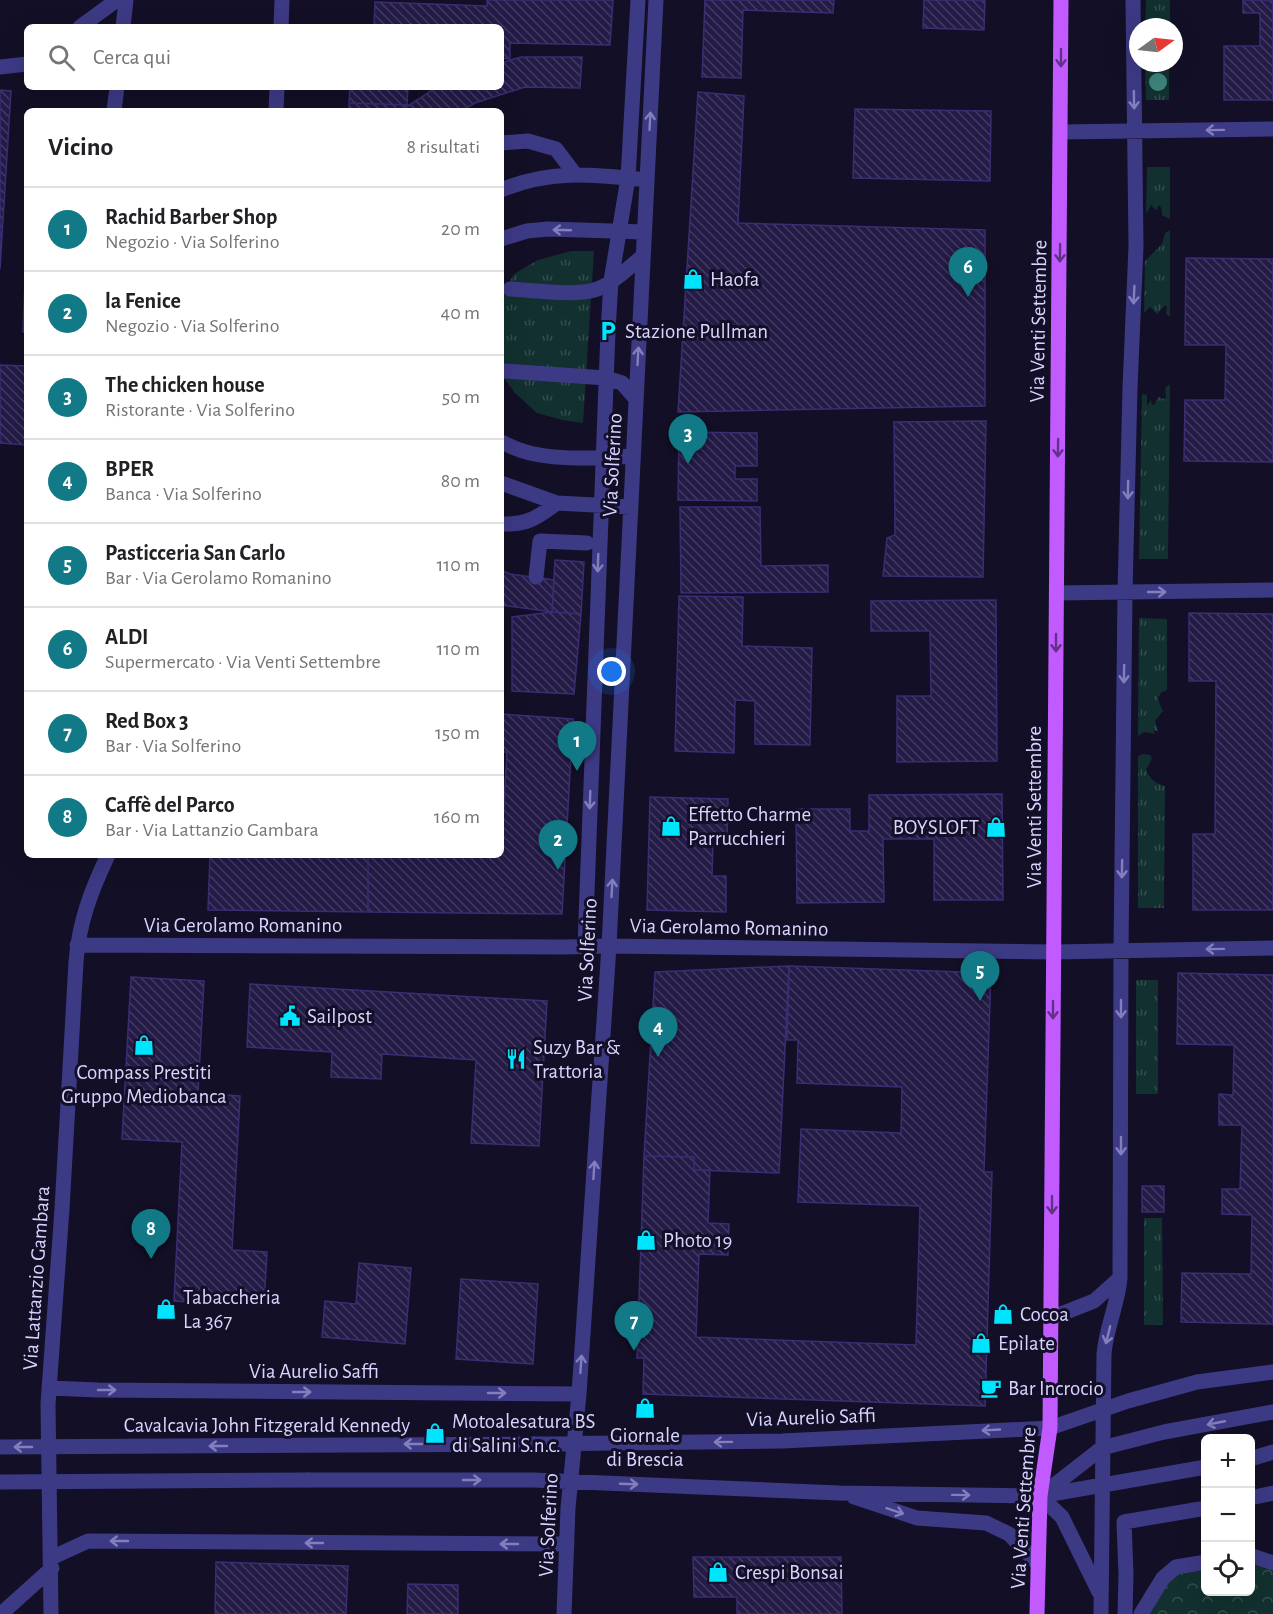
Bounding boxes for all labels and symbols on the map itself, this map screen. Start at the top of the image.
north arrow [1129,18,1183,72]
one-way arrow [1055,48,1067,68]
one-way arrow [1128,90,1140,110]
one-way arrow [644,111,655,131]
one-way arrow [1205,124,1225,136]
one-way arrow [552,224,572,235]
street label: Via Venti Settembre [1027,240,1050,402]
one-way arrow [1054,243,1066,263]
pin: 6 [948,248,988,297]
shop icon: Haofa [681,267,705,291]
place label: Haofa [710,269,760,290]
one-way arrow [1129,285,1140,305]
parking icon: Stazione Pullman [596,319,620,343]
place label: Stazione Pullman [625,321,768,342]
one-way arrow [633,346,644,366]
street label: Via Solferino [599,413,626,517]
pin: 3 [668,414,708,464]
one-way arrow [1052,438,1064,458]
one-way arrow [1122,480,1133,500]
one-way arrow [593,553,604,573]
one-way arrow [1147,586,1167,598]
one-way arrow [1050,633,1062,653]
your location [597,657,626,686]
one-way arrow [1119,663,1130,683]
pin: 1 [558,722,596,771]
street label: Via Venti Settembre [1024,726,1045,888]
one-way arrow [584,789,596,809]
place label: Effetto Charme Parrucchieri [688,804,811,849]
shop icon: Effetto Charme Parrucchieri [659,814,683,838]
shop icon: BOYSLOFT [984,815,1008,839]
place label: BOYSLOFT [893,817,979,838]
pin: 2 [538,820,578,870]
one-way arrow [1116,858,1128,878]
one-way arrow [606,878,617,898]
street label: Via Solferino [574,898,601,1002]
street label: Via Gerolamo Romanino [144,915,342,936]
street label: Via Gerolamo Romanino [630,915,828,940]
one-way arrow [1205,943,1225,955]
pin: 5 [960,952,1000,1001]
one-way arrow [1115,999,1127,1019]
one-way arrow [1047,1000,1059,1020]
public building icon: Sailpost [278,1004,302,1028]
place label: Sailpost [307,1006,372,1027]
pin: 4 [638,1008,678,1057]
shop icon: Compass Prestiti Gruppo Mediobanca [132,1033,156,1057]
place label: Suzy Bar & Trattoria [533,1037,621,1082]
restaurant icon: Suzy Bar & Trattoria [504,1047,528,1071]
place label: Compass Prestiti Gruppo Mediobanca [61,1062,227,1107]
one-way arrow [1115,1136,1127,1156]
one-way arrow [588,1160,599,1180]
street label: Via Lattanzio Gambara [20,1185,53,1371]
one-way arrow [1046,1195,1058,1215]
pin: 8 [132,1210,170,1259]
shop icon: Photo 19 [634,1228,658,1252]
place label: Photo 19 [663,1230,732,1251]
place label: Tabaccheria La 367 [183,1287,281,1332]
shop icon: Tabaccheria La 367 [154,1297,178,1321]
pin: 7 [614,1302,654,1351]
shop icon: Cocoa [991,1302,1015,1326]
place label: Cocoa [1020,1304,1069,1325]
one-way arrow [1101,1325,1113,1344]
shop icon: Epìlate [969,1331,993,1355]
place label: Epìlate [998,1333,1055,1354]
one-way arrow [575,1355,586,1375]
street label: Via Aurelio Saffi [249,1361,379,1382]
cafe icon: Bar Incrocio [979,1376,1003,1400]
place label: Bar Incrocio [1008,1378,1104,1399]
one-way arrow [97,1384,117,1396]
one-way arrow [292,1386,312,1398]
one-way arrow [487,1387,507,1399]
shop icon: Giornale di Brescia [633,1396,657,1420]
street label: Via Aurelio Saffi [746,1405,876,1430]
place label: Motoalesatura BS di Salini S.n.c. [452,1411,595,1456]
street label: Cavalcavia John Fitzgerald Kennedy [124,1415,410,1436]
one-way arrow [1206,1418,1226,1429]
shop icon: Motoalesatura BS di Salini S.n.c. [423,1421,447,1445]
place label: Giornale di Brescia [606,1425,684,1470]
one-way arrow [982,1425,1002,1436]
street label: Via Venti Settembre [1007,1426,1040,1590]
one-way arrow [714,1436,734,1448]
one-way arrow [403,1439,423,1450]
one-way arrow [208,1440,228,1452]
one-way arrow [13,1441,33,1453]
street label: Via Solferino [535,1473,562,1577]
one-way arrow [462,1474,482,1486]
one-way arrow [618,1478,638,1489]
one-way arrow [950,1489,970,1500]
one-way arrow [885,1506,904,1517]
one-way arrow [109,1535,129,1547]
one-way arrow [304,1537,324,1549]
one-way arrow [499,1538,519,1550]
shop icon: Crespi Bonsai [706,1560,730,1584]
place label: Crespi Bonsai [735,1562,844,1583]

